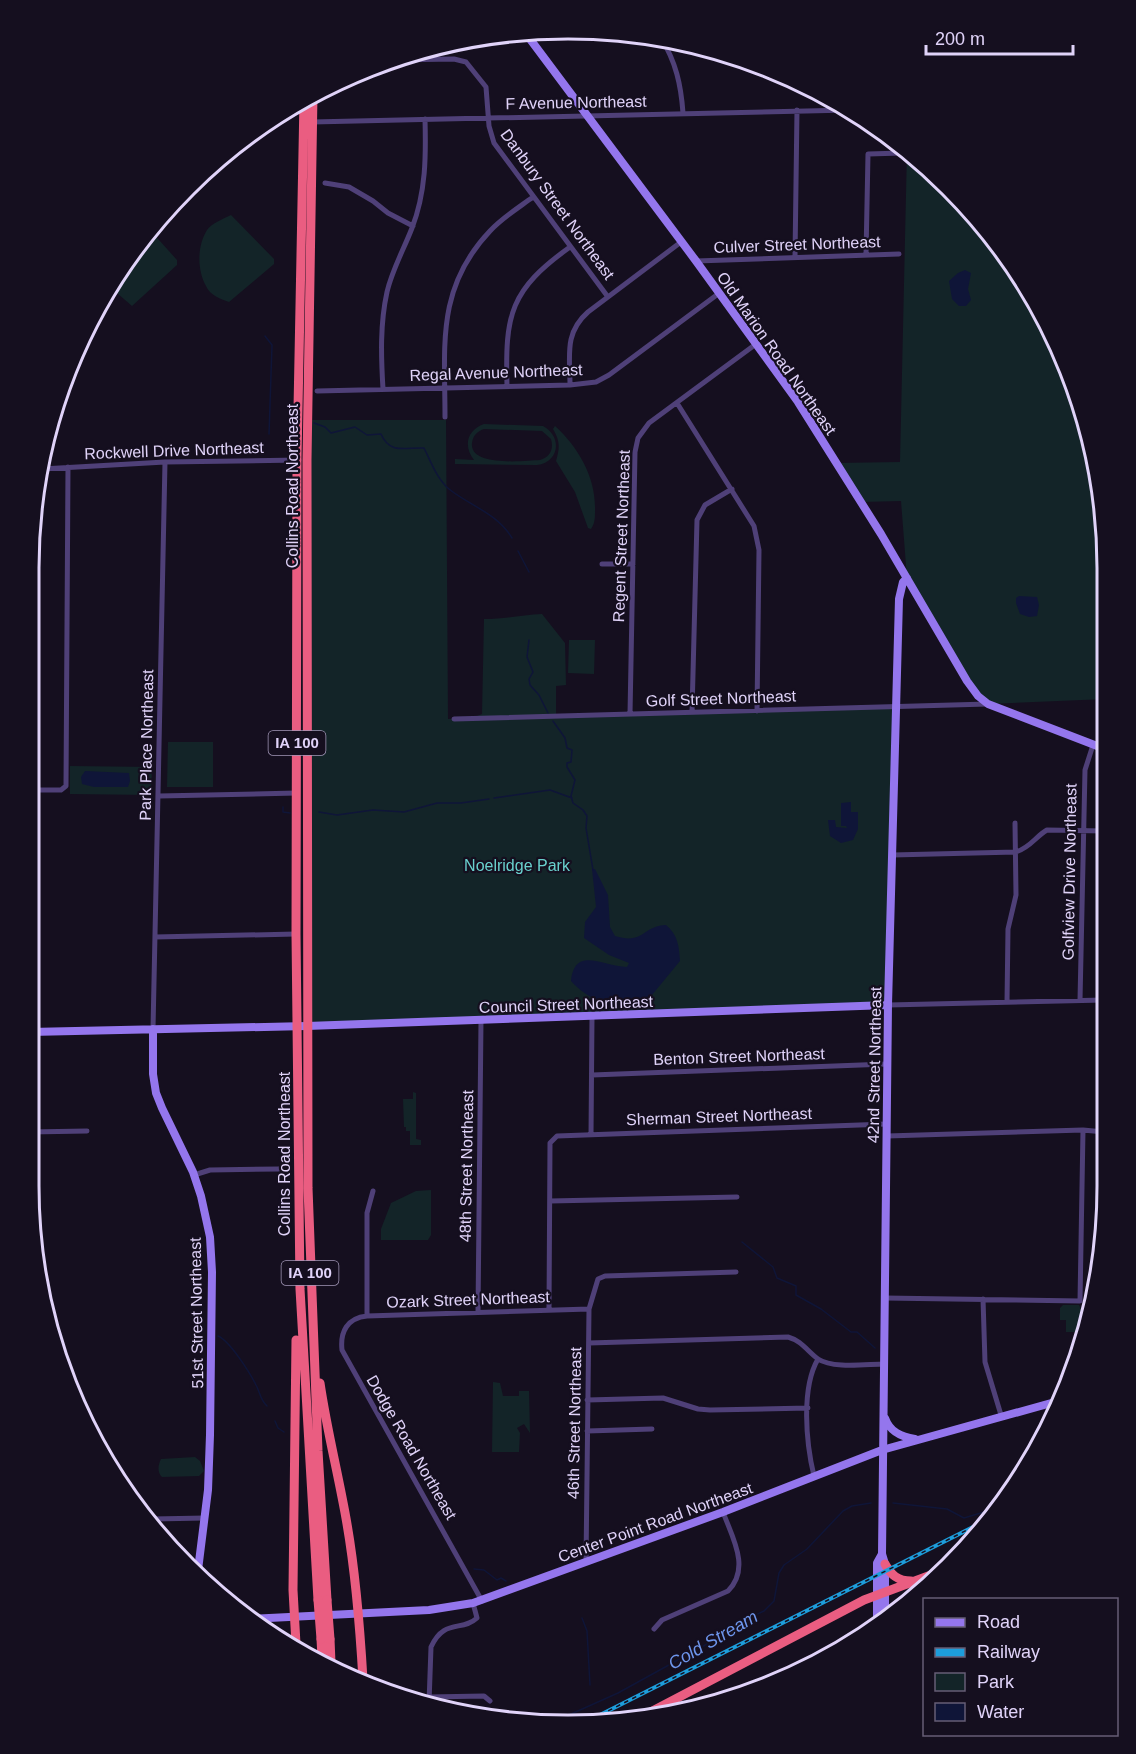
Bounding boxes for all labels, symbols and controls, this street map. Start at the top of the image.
scale bar [926,18,1073,56]
text: 200 m [935,29,985,49]
street label: F Avenue Northeast [505,93,647,112]
street label: Danbury Street Northeast [497,126,618,283]
street label: Culver Street Northeast [713,233,881,256]
street label: Old Marion Road Northeast [714,269,840,438]
street label: Regal Avenue Northeast [409,361,583,384]
street label: Collins Road Northeast [284,403,301,568]
street label: Rockwell Drive Northeast [84,439,265,462]
street label: Regent Street Northeast [610,449,633,623]
street label: Park Place Northeast [137,669,156,821]
street label: Golf Street Northeast [646,687,797,710]
road number: IA 100 [268,731,326,755]
street label: Golfview Drive Northeast [1059,783,1080,961]
park label: Noelridge Park [464,857,571,874]
street label: 42nd Street Northeast [865,986,884,1143]
street label: Council Street Northeast [479,993,654,1016]
street label: Benton Street Northeast [653,1045,826,1068]
street label: Collins Road Northeast [276,1071,293,1236]
street label: 48th Street Northeast [457,1089,476,1242]
street label: Sherman Street Northeast [626,1105,813,1128]
street label: 51st Street Northeast [187,1237,206,1389]
road number: IA 100 [282,1261,338,1285]
street label: Ozark Street Northeast [386,1288,551,1311]
street label: 46th Street Northeast [565,1346,584,1499]
street label: Dodge Road Northeast [363,1372,460,1523]
street label: Center Point Road Northeast [556,1479,755,1566]
legend [923,1598,1118,1736]
water label: Cold Stream [665,1606,761,1674]
text: Road [977,1612,1020,1632]
text: Railway [977,1642,1040,1662]
text: Park [977,1672,1015,1692]
text: Water [977,1702,1024,1722]

